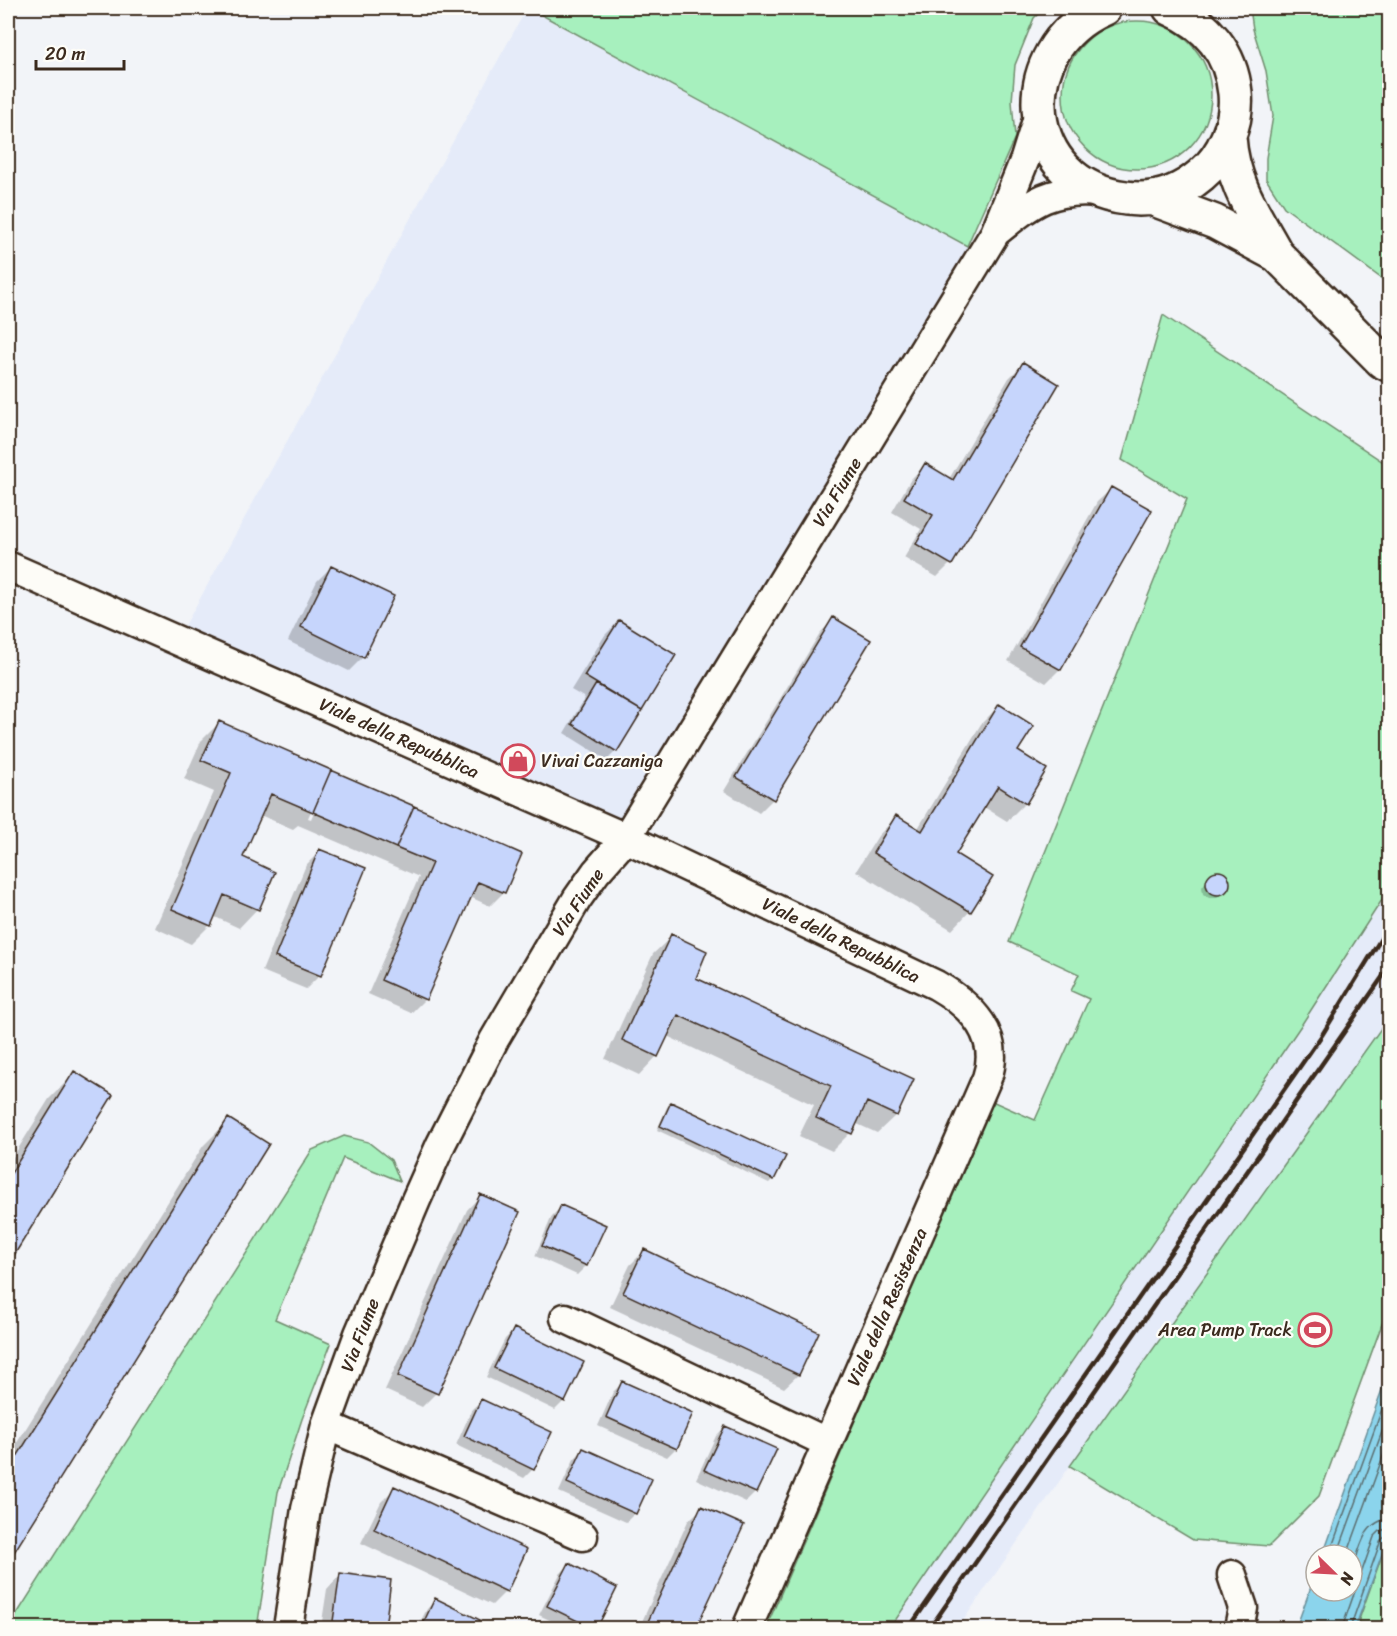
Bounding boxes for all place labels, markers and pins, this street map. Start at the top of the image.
shop icon: Vivai Cazzaniga [500,743,536,779]
place label: Vivai Cazzaniga [541,745,663,777]
sports icon: Area Pump Track [1297,1312,1333,1348]
place label: Area Pump Track [1157,1314,1292,1346]

